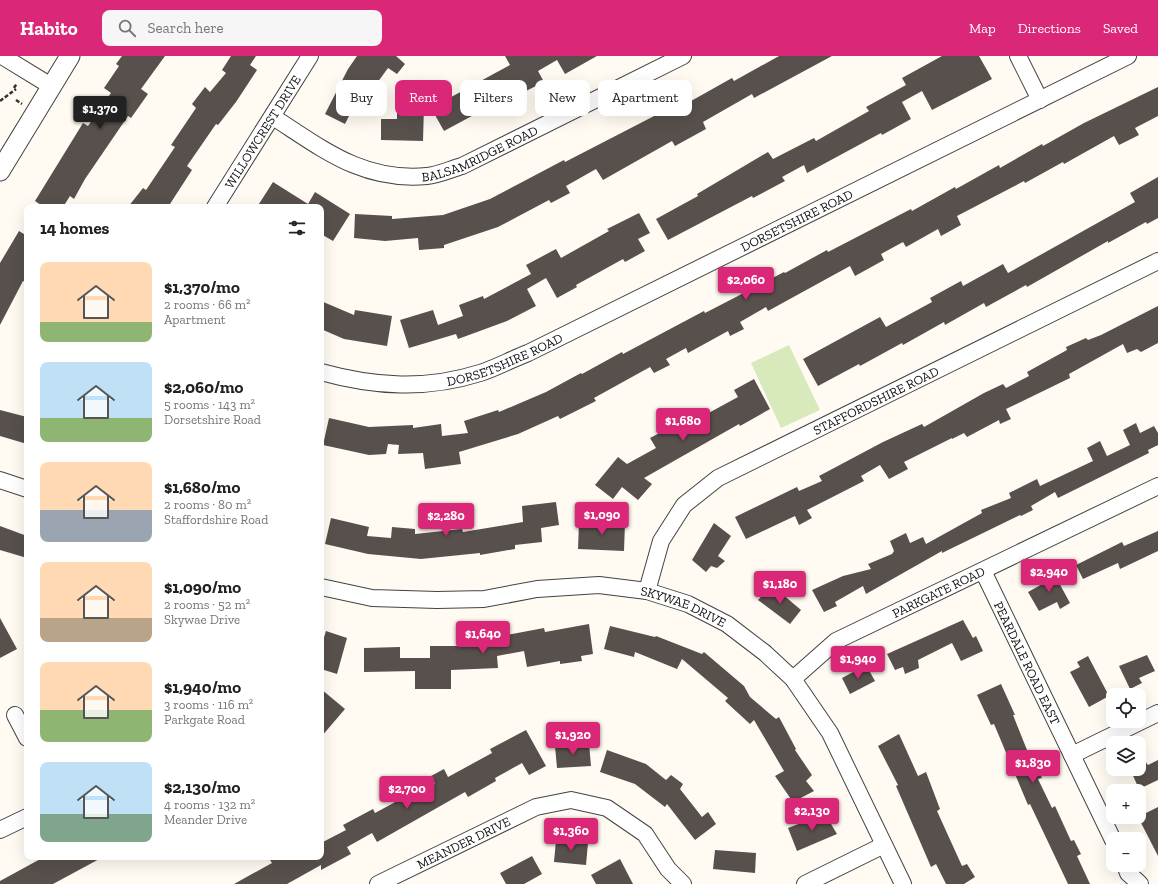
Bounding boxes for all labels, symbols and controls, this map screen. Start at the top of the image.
search box [102,10,382,46]
text: Habito [20,17,78,40]
icon: search [116,17,138,39]
text: Search here [148,19,224,37]
text: Map [969,20,996,37]
text: Directions [1018,20,1081,37]
text: Saved [1103,20,1138,37]
street label: WILLOWCREST DRIVE [222,72,304,191]
chip: Buy [336,80,387,116]
chip: Rent [395,80,452,116]
chip: Filters [460,80,527,116]
chip: New [535,80,590,116]
chip: Apartment [598,80,692,116]
pin: $1,370 [67,96,133,130]
text: $1,370 [82,101,118,116]
street label: BALSAMRIDGE ROAD [421,123,540,184]
street label: DORSETSHIRE ROAD [738,186,855,255]
icon: filters [286,217,308,239]
text: 14 homes [40,218,109,238]
pin: $2,060 [713,267,779,301]
text: $2,060 [727,272,765,287]
text: $1,370/mo [164,277,240,297]
icon: home [72,278,120,326]
text: 2 rooms · 66 m² [164,297,251,312]
text: Apartment [164,312,226,327]
street label: DORSETSHIRE ROAD [446,330,565,389]
street label: STAFFORDSHIRE ROAD [811,363,941,438]
text: $2,060/mo [164,377,243,397]
icon: home [72,378,120,426]
text: 5 rooms · 143 m² [164,397,255,412]
pin: $1,680 [650,408,716,442]
text: Dorsetshire Road [164,412,261,427]
text: $1,680 [665,413,701,428]
text: $1,680/mo [164,477,240,497]
icon: home [72,478,120,526]
text: 2 rooms · 80 m² [164,497,251,512]
pin: $1,090 [569,502,635,536]
pin: $2,280 [413,503,479,537]
text: $1,090 [584,507,620,522]
text: $2,280 [427,508,465,523]
text: Staffordshire Road [164,512,268,527]
pin: $2,940 [1016,559,1082,593]
street label: PARKGATE ROAD [890,563,987,621]
text: $2,940 [1030,564,1068,579]
pin: $1,180 [747,571,813,605]
text: $1,180 [763,576,797,591]
text: $1,090/mo [164,577,241,597]
icon: home [72,578,120,626]
street label: SKYWAE DRIVE [640,583,729,630]
text: 2 rooms · 52 m² [164,597,250,612]
street label: PEARDALE ROAD EAST [991,599,1063,727]
text: Skywae Drive [164,612,240,627]
pin: $1,640 [450,621,516,655]
text: $1,640 [465,626,501,641]
pin: $1,940 [825,646,891,680]
text: $1,940 [840,651,876,666]
text: $1,940/mo [164,677,241,697]
icon: home [72,678,120,726]
map controls [1106,688,1146,872]
button: locate [1106,688,1146,728]
text: 3 rooms · 116 m² [164,697,253,712]
text: Parkgate Road [164,712,245,727]
pin: $1,920 [540,722,606,756]
text: $1,920 [555,727,591,742]
button: layers [1106,736,1146,776]
pin: $1,830 [1000,750,1066,784]
text: $1,830 [1015,755,1051,770]
pin: $2,700 [374,776,440,810]
text: $2,130/mo [164,777,241,797]
icon: home [72,778,120,826]
text: $2,700 [388,781,426,796]
button: + [1106,784,1146,824]
text: 4 rooms · 132 m² [164,797,255,812]
pin: $2,130 [779,798,845,832]
text: $2,130 [794,803,830,818]
text: Meander Drive [164,812,247,827]
street label: MEANDER DRIVE [414,814,513,872]
pin: $1,360 [538,818,604,852]
text: $1,360 [553,823,589,838]
button: − [1106,832,1146,872]

